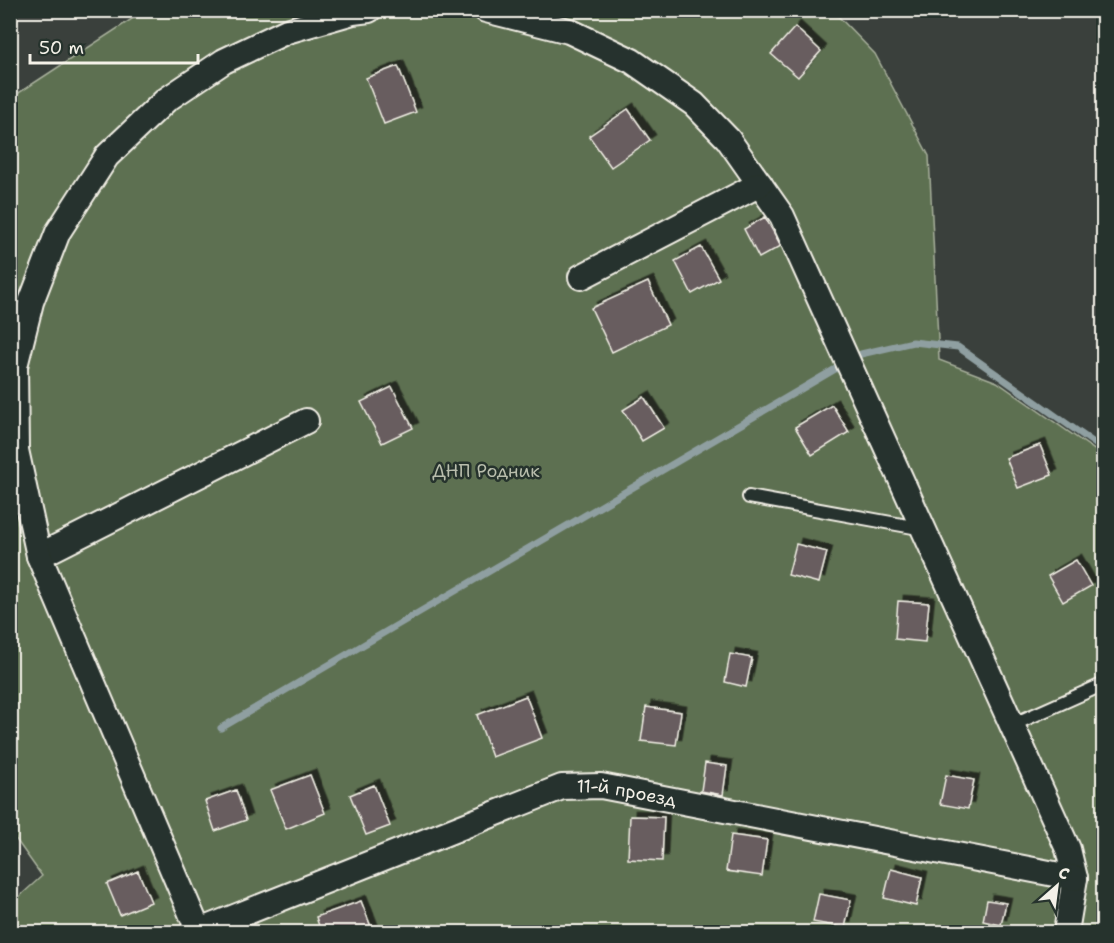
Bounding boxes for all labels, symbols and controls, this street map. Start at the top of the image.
scale bar [30,27,198,65]
text: 50 m [39,36,84,60]
park label: ДНП Родник [432,459,540,483]
street label: 11-й проезд [577,774,679,813]
north arrow [1027,856,1087,916]
text: С [1055,862,1073,885]

